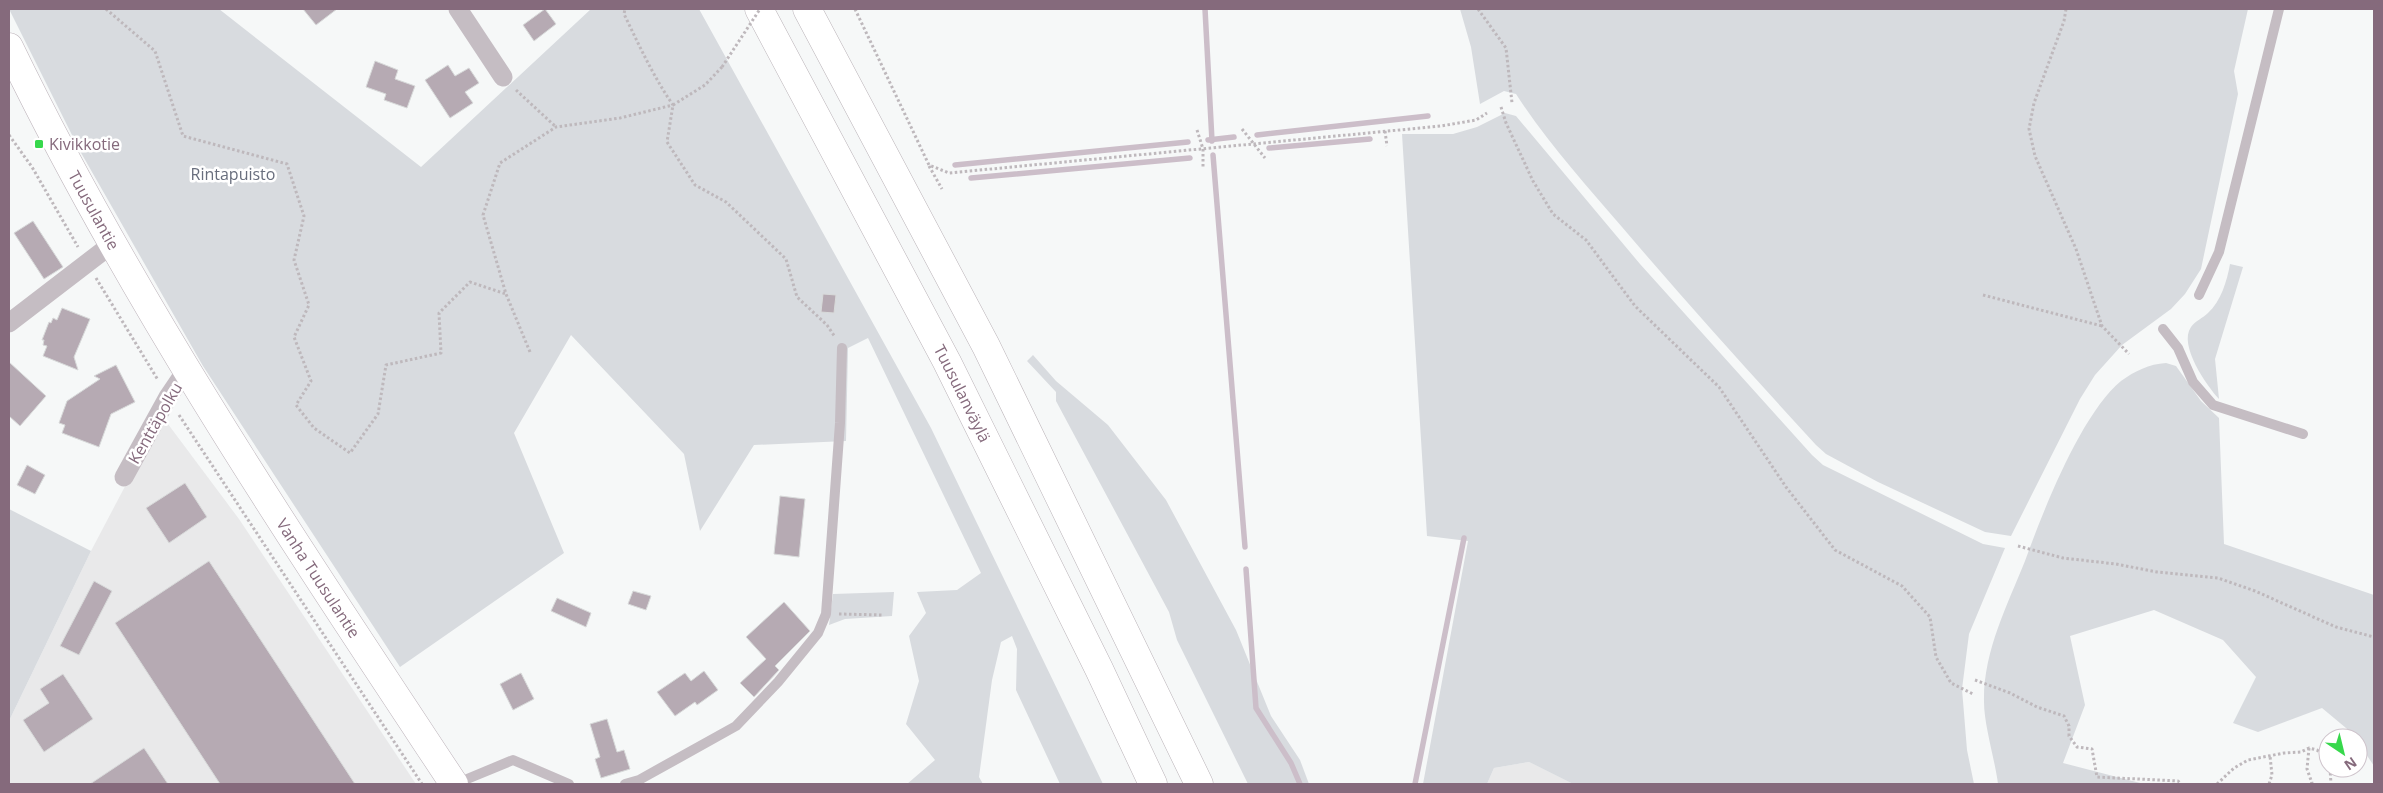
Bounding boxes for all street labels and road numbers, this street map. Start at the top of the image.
street label: Tuusulantie [63,167,125,254]
street label: Tuusulanväylä [929,341,996,446]
street label: Kenttäpolku [123,378,187,468]
street label: Vanha Tuusulantie [271,514,365,642]

